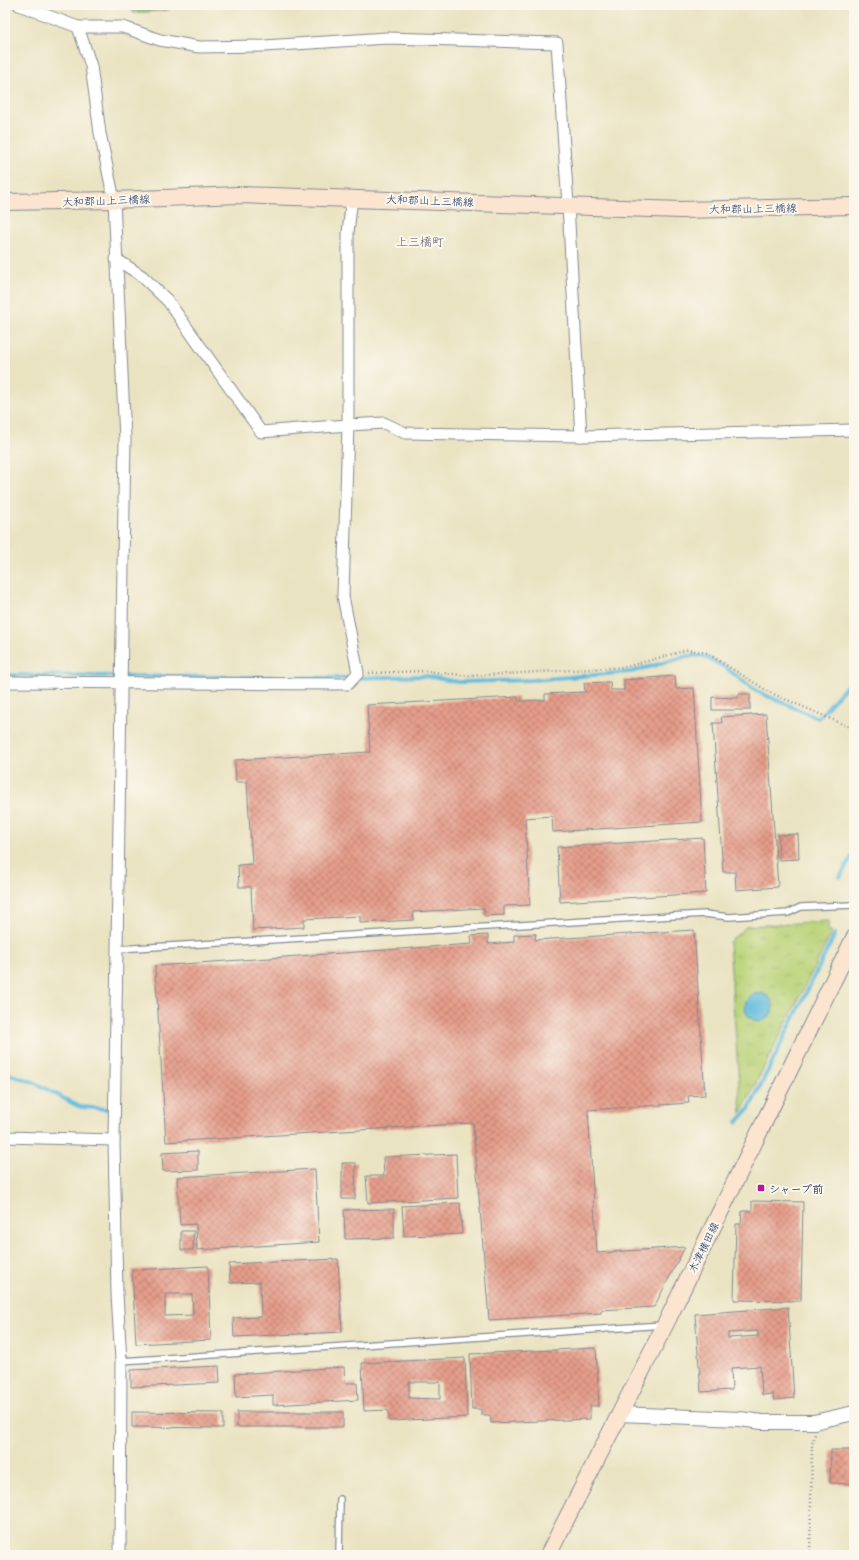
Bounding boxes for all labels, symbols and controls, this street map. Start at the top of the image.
street label: 大和郡山上三橋線 [62,191,150,209]
street label: 大和郡山上三橋線 [386,191,474,209]
street label: 大和郡山上三橋線 [709,200,797,216]
district label: 上三橋町 [396,233,444,249]
place label: シャープ前 [769,1181,823,1196]
marker: シャープ前 [756,1183,766,1193]
street label: 木津横田線 [684,1219,722,1275]

